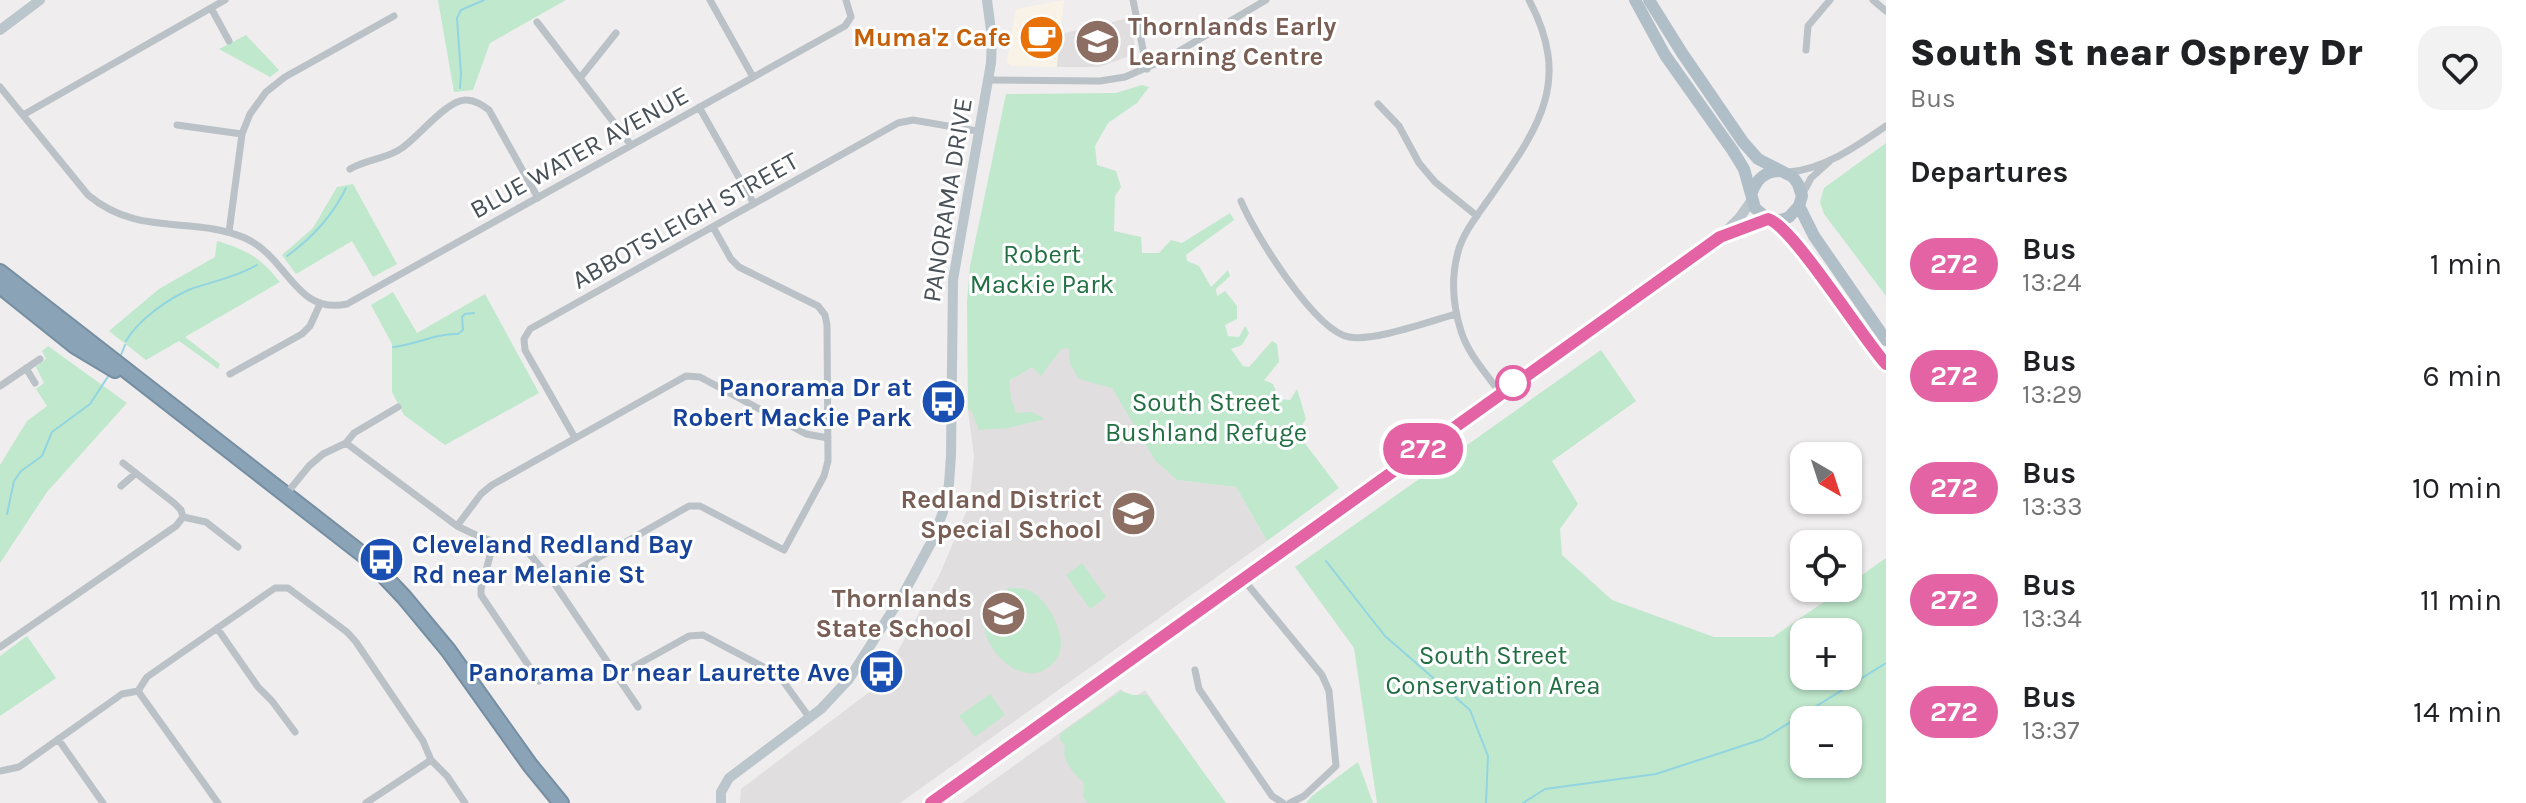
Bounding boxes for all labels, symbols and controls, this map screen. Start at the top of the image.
place label: Thornlands Early Learning Centre [1128,11,1336,72]
cafe icon: Muma'z Cafe [1018,13,1066,61]
school or university icon: Thornlands Early Learning Centre [1073,17,1121,65]
place label: Muma'z Cafe [853,22,1011,53]
button: heart [2418,26,2502,110]
text: South St near Osprey Dr [1910,30,2363,75]
street label: BLUE WATER AVENUE [465,80,694,225]
text: Bus [1910,83,1956,114]
street label: PANORAMA DRIVE [916,96,979,304]
street label: ABBOTSLEIGH STREET [567,145,804,296]
text: Departures [1910,154,2068,190]
text: Bus [2022,231,2076,267]
park label: Robert Mackie Park [970,239,1114,300]
text: 1 min [2430,246,2502,282]
text: 272 [1930,247,1978,280]
text: 13:24 [2022,267,2082,298]
text: Bus [2022,343,2076,379]
text: 6 min [2423,358,2502,394]
text: 272 [1930,359,1978,392]
unlabelled marker [1496,366,1530,400]
place label: Panorama Dr at Robert Mackie Park [672,372,912,433]
bus stop icon: Panorama Dr at Robert Mackie Park [919,378,967,426]
text: 13:29 [2022,379,2082,410]
park label: South Street Bushland Refuge [1105,387,1307,448]
line badge: 272 [1377,423,1469,475]
text: 272 [1399,432,1447,465]
north arrow [1790,442,1862,514]
map controls [1790,442,1862,778]
text: Bus [2022,455,2076,491]
text: 10 min [2412,470,2502,506]
text: 272 [1930,471,1978,504]
place label: Redland District Special School [901,484,1102,545]
school or university icon: Redland District Special School [1109,490,1157,538]
text: 13:33 [2022,491,2083,522]
place label: Cleveland Redland Bay Rd near Melanie St [412,529,693,590]
button: locate [1790,530,1862,602]
bus stop icon: Cleveland Redland Bay Rd near Melanie St [357,535,405,583]
text: Bus [2022,567,2076,603]
text: 11 min [2420,582,2502,618]
place label: Thornlands State School [815,583,972,644]
text: 272 [1930,583,1978,616]
school or university icon: Thornlands State School [979,589,1027,637]
text: 13:34 [2022,603,2082,634]
button: + [1790,618,1862,690]
park label: South Street Conservation Area [1385,640,1601,701]
bus stop icon: Panorama Dr near Laurette Ave [857,648,905,696]
place label: Panorama Dr near Laurette Ave [468,657,850,688]
text: Bus [2022,679,2076,715]
text: 14 min [2413,694,2502,730]
text: 272 [1930,695,1978,728]
button: − [1790,706,1862,778]
text: 13:37 [2022,715,2080,746]

